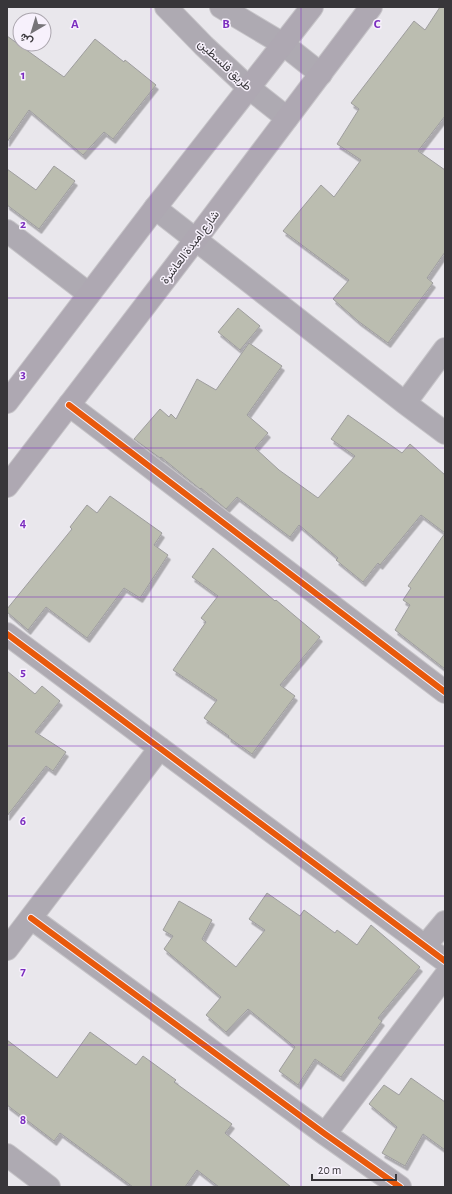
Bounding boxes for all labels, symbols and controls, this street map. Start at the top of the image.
north arrow [12,12,52,52]
text: A [71,18,79,31]
text: B [222,18,230,31]
text: C [374,18,381,31]
text: ش [18,30,35,48]
street label: طريق فلسطين [195,37,254,94]
text: 1 [21,69,25,82]
street label: شارع امبدة العاشرة [159,208,224,288]
text: 2 [20,218,26,231]
text: 3 [20,368,26,381]
text: 4 [20,517,27,530]
text: 5 [20,666,26,679]
text: 6 [20,815,26,828]
text: 7 [20,965,26,978]
text: 8 [20,1114,26,1127]
scale bar [312,1156,396,1182]
text: 20 m [318,1164,341,1176]

